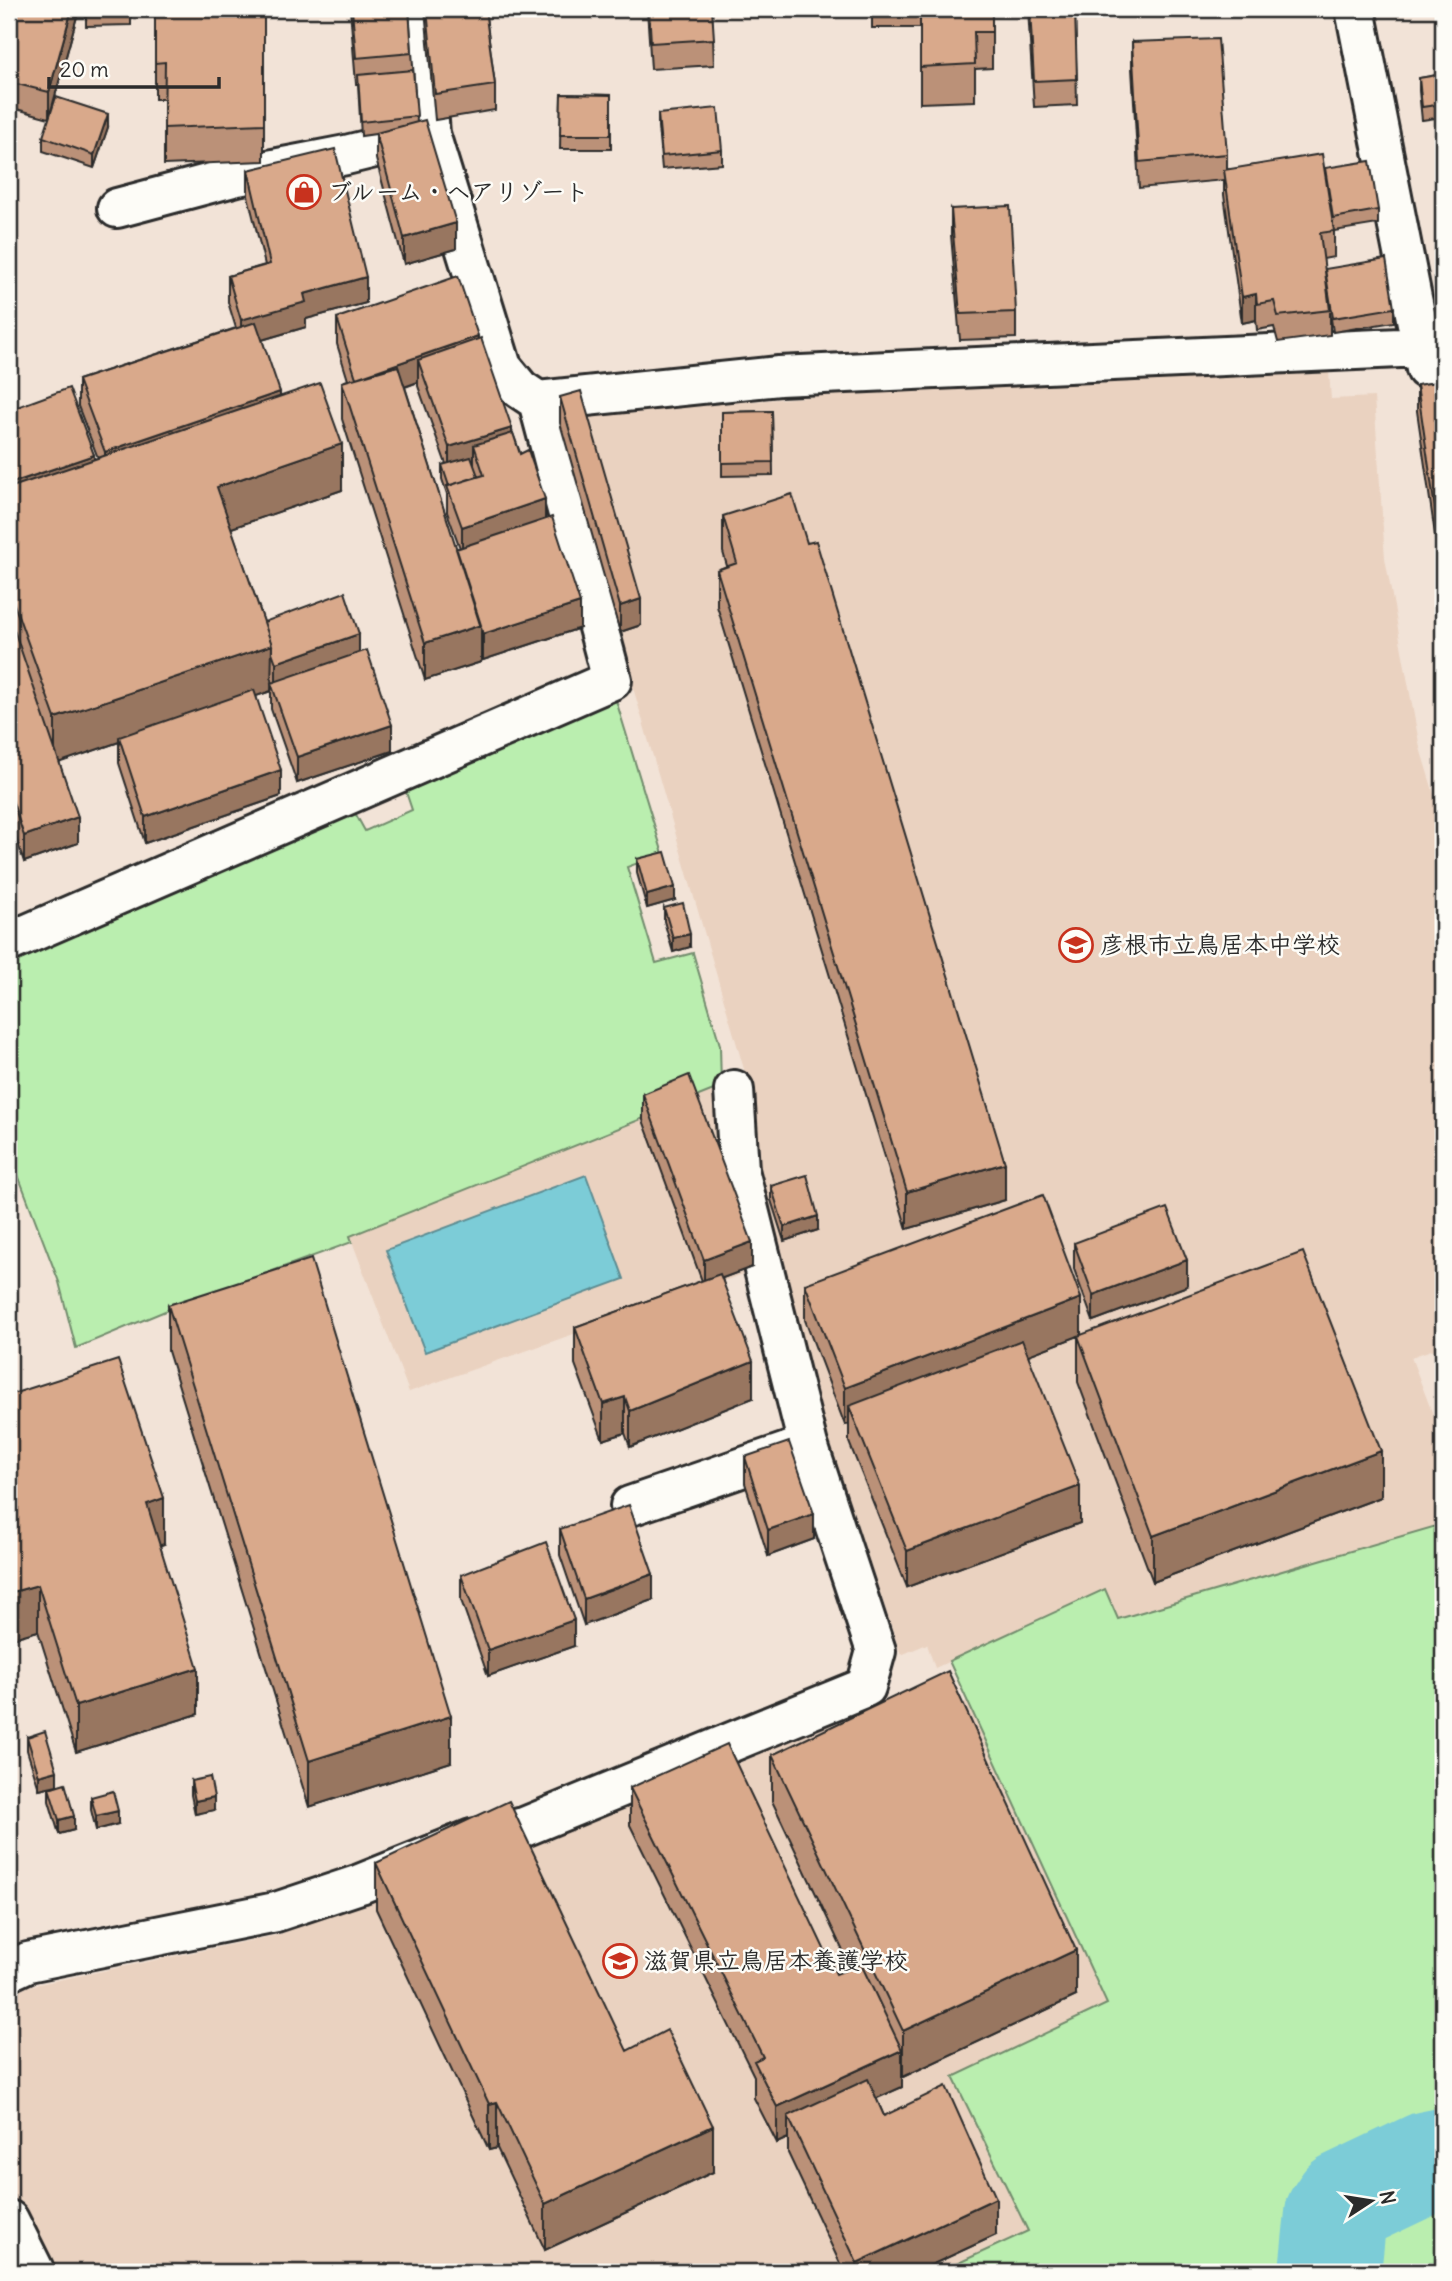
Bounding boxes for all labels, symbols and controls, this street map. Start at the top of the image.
scale bar [49,46,219,90]
text: 20 m [60,56,109,83]
shop icon: ブルーム・ヘアリゾート [285,173,323,211]
place label: ブルーム・ヘアリゾート [328,176,589,206]
school or university icon: 彦根市立鳥居本中学校 [1057,926,1095,964]
place label: 彦根市立鳥居本中学校 [1100,929,1340,959]
school or university icon: 滋賀県立鳥居本養護学校 [601,1942,639,1980]
place label: 滋賀県立鳥居本養護学校 [644,1945,908,1975]
north arrow [1336,2166,1406,2236]
text: N [1375,2189,1401,2206]

